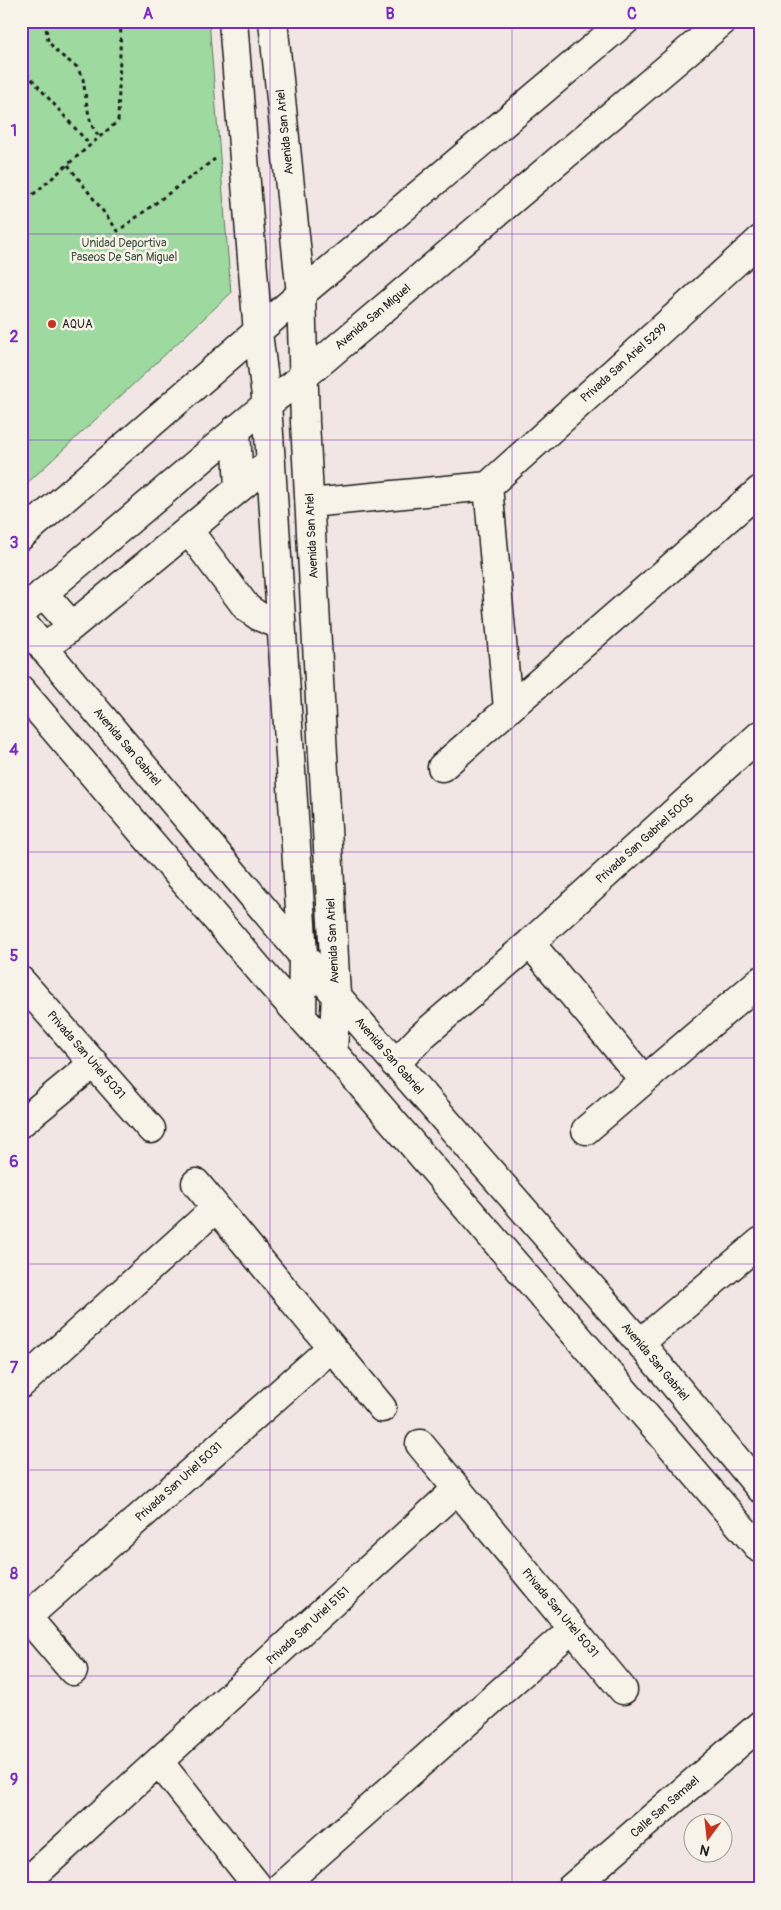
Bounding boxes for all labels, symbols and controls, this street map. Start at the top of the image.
text: A [143,4,154,24]
text: B [385,4,395,24]
text: C [627,4,637,24]
street label: Avenida San Ariel [273,88,297,175]
text: 1 [11,121,17,141]
park label: Unidad Deportiva Paseos De San Miguel [71,236,177,265]
street label: Avenida San Miguel [332,281,414,353]
place label: AQUA [62,317,93,332]
marker: AQUA [46,318,58,330]
street label: Privada San Ariel 5299 [578,320,670,406]
text: 2 [10,327,19,347]
street label: Avenida San Ariel [302,493,322,579]
text: 3 [10,533,19,553]
street label: Avenida San Gabriel [90,705,164,789]
text: 4 [9,740,19,760]
street label: Privada San Gabriel 5005 [593,791,697,887]
street label: Avenida San Ariel [323,898,343,984]
text: 5 [10,946,19,966]
street label: Privada San Uriel 5031 [44,1008,128,1102]
street label: Avenida San Gabriel [351,1014,427,1098]
text: 6 [9,1152,19,1172]
street label: Avenida San Gabriel [618,1320,692,1404]
text: 7 [10,1358,19,1378]
street label: Privada San Uriel 5031 [132,1439,226,1525]
text: 8 [10,1564,18,1584]
street label: Privada San Uriel 5031 [518,1565,602,1661]
street label: Privada San Uriel 5151 [263,1584,353,1668]
text: 9 [10,1770,18,1790]
street label: Calle San Samael [627,1773,703,1841]
north arrow [684,1812,734,1862]
text: N [698,1841,712,1860]

